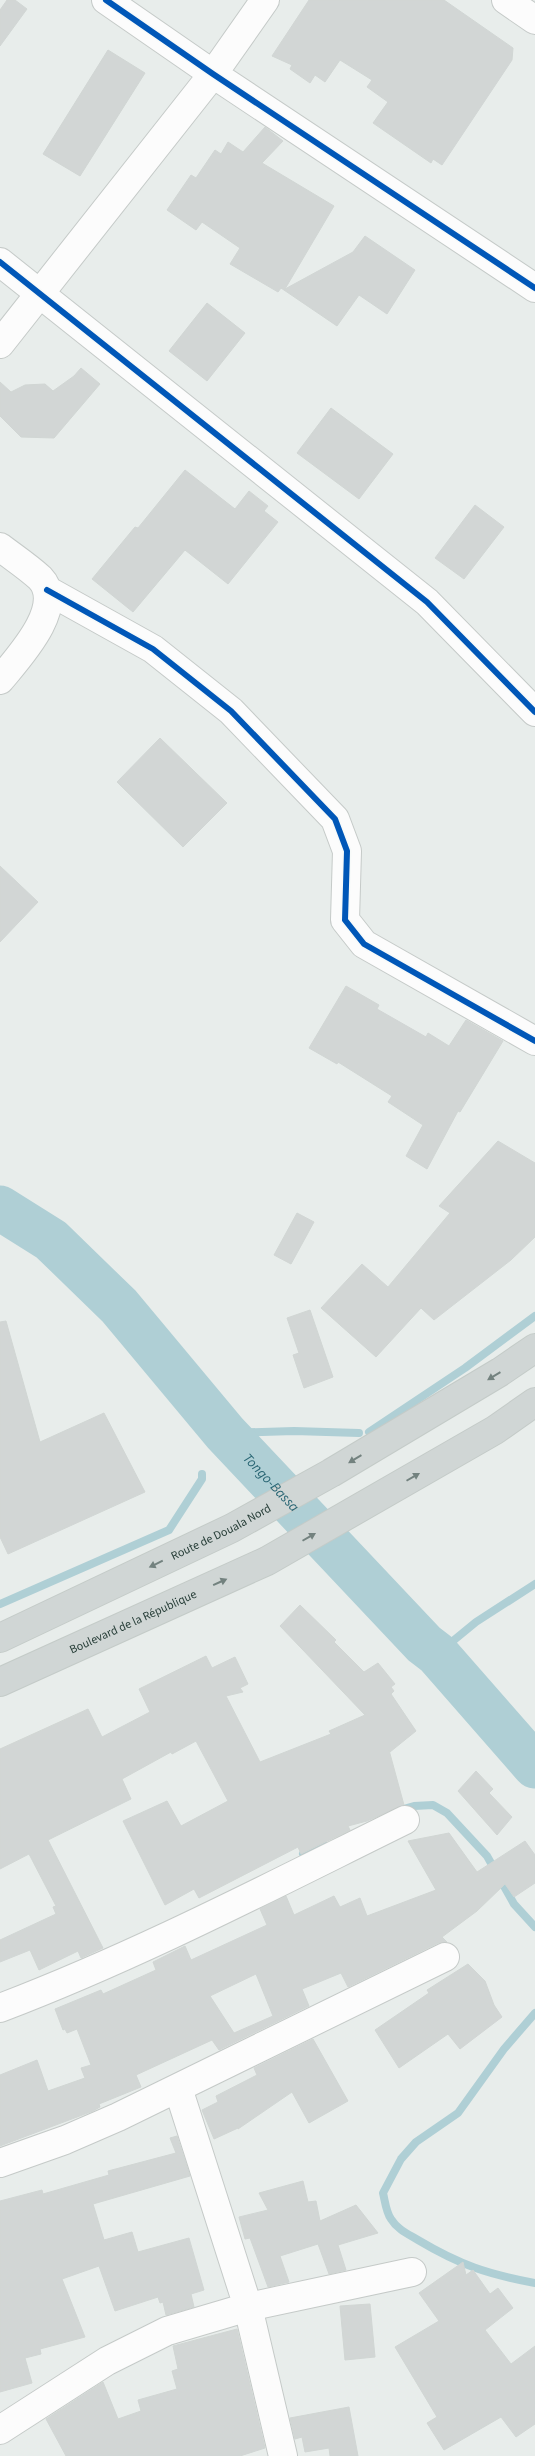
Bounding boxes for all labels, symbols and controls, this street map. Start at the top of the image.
one-way arrow [488,1371,501,1380]
water label: Tongo-Bassa [238,1449,304,1517]
one-way arrow [348,1454,361,1463]
one-way arrow [407,1472,420,1481]
street label: Route de Douala Nord [168,1500,274,1565]
one-way arrow [302,1533,317,1541]
one-way arrow [149,1561,163,1569]
one-way arrow [213,1578,227,1586]
street label: Boulevard de la République [67,1586,200,1658]

